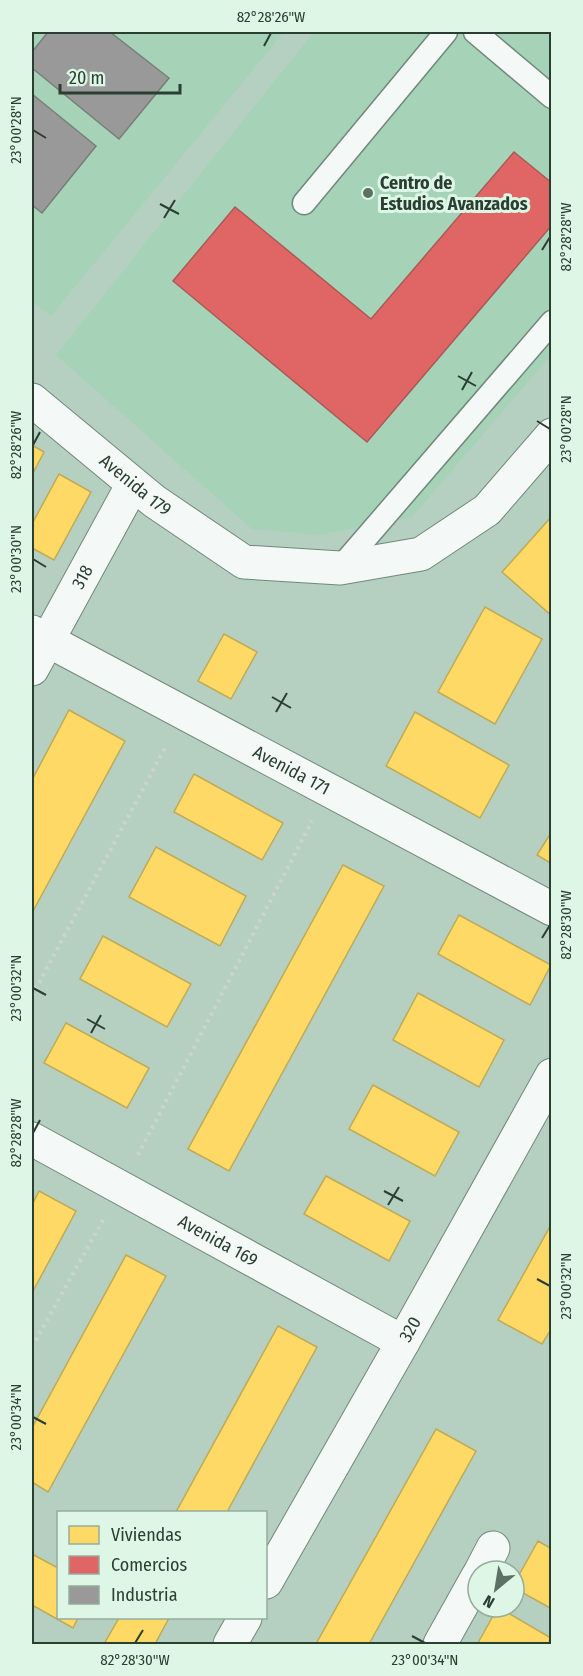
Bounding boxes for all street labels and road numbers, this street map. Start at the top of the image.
street label: Avenida 179 [95,450,176,521]
street label: 318 [67,561,98,593]
street label: Avenida 171 [249,741,334,800]
street label: Avenida 169 [174,1210,262,1271]
street label: 320 [394,1313,426,1346]

